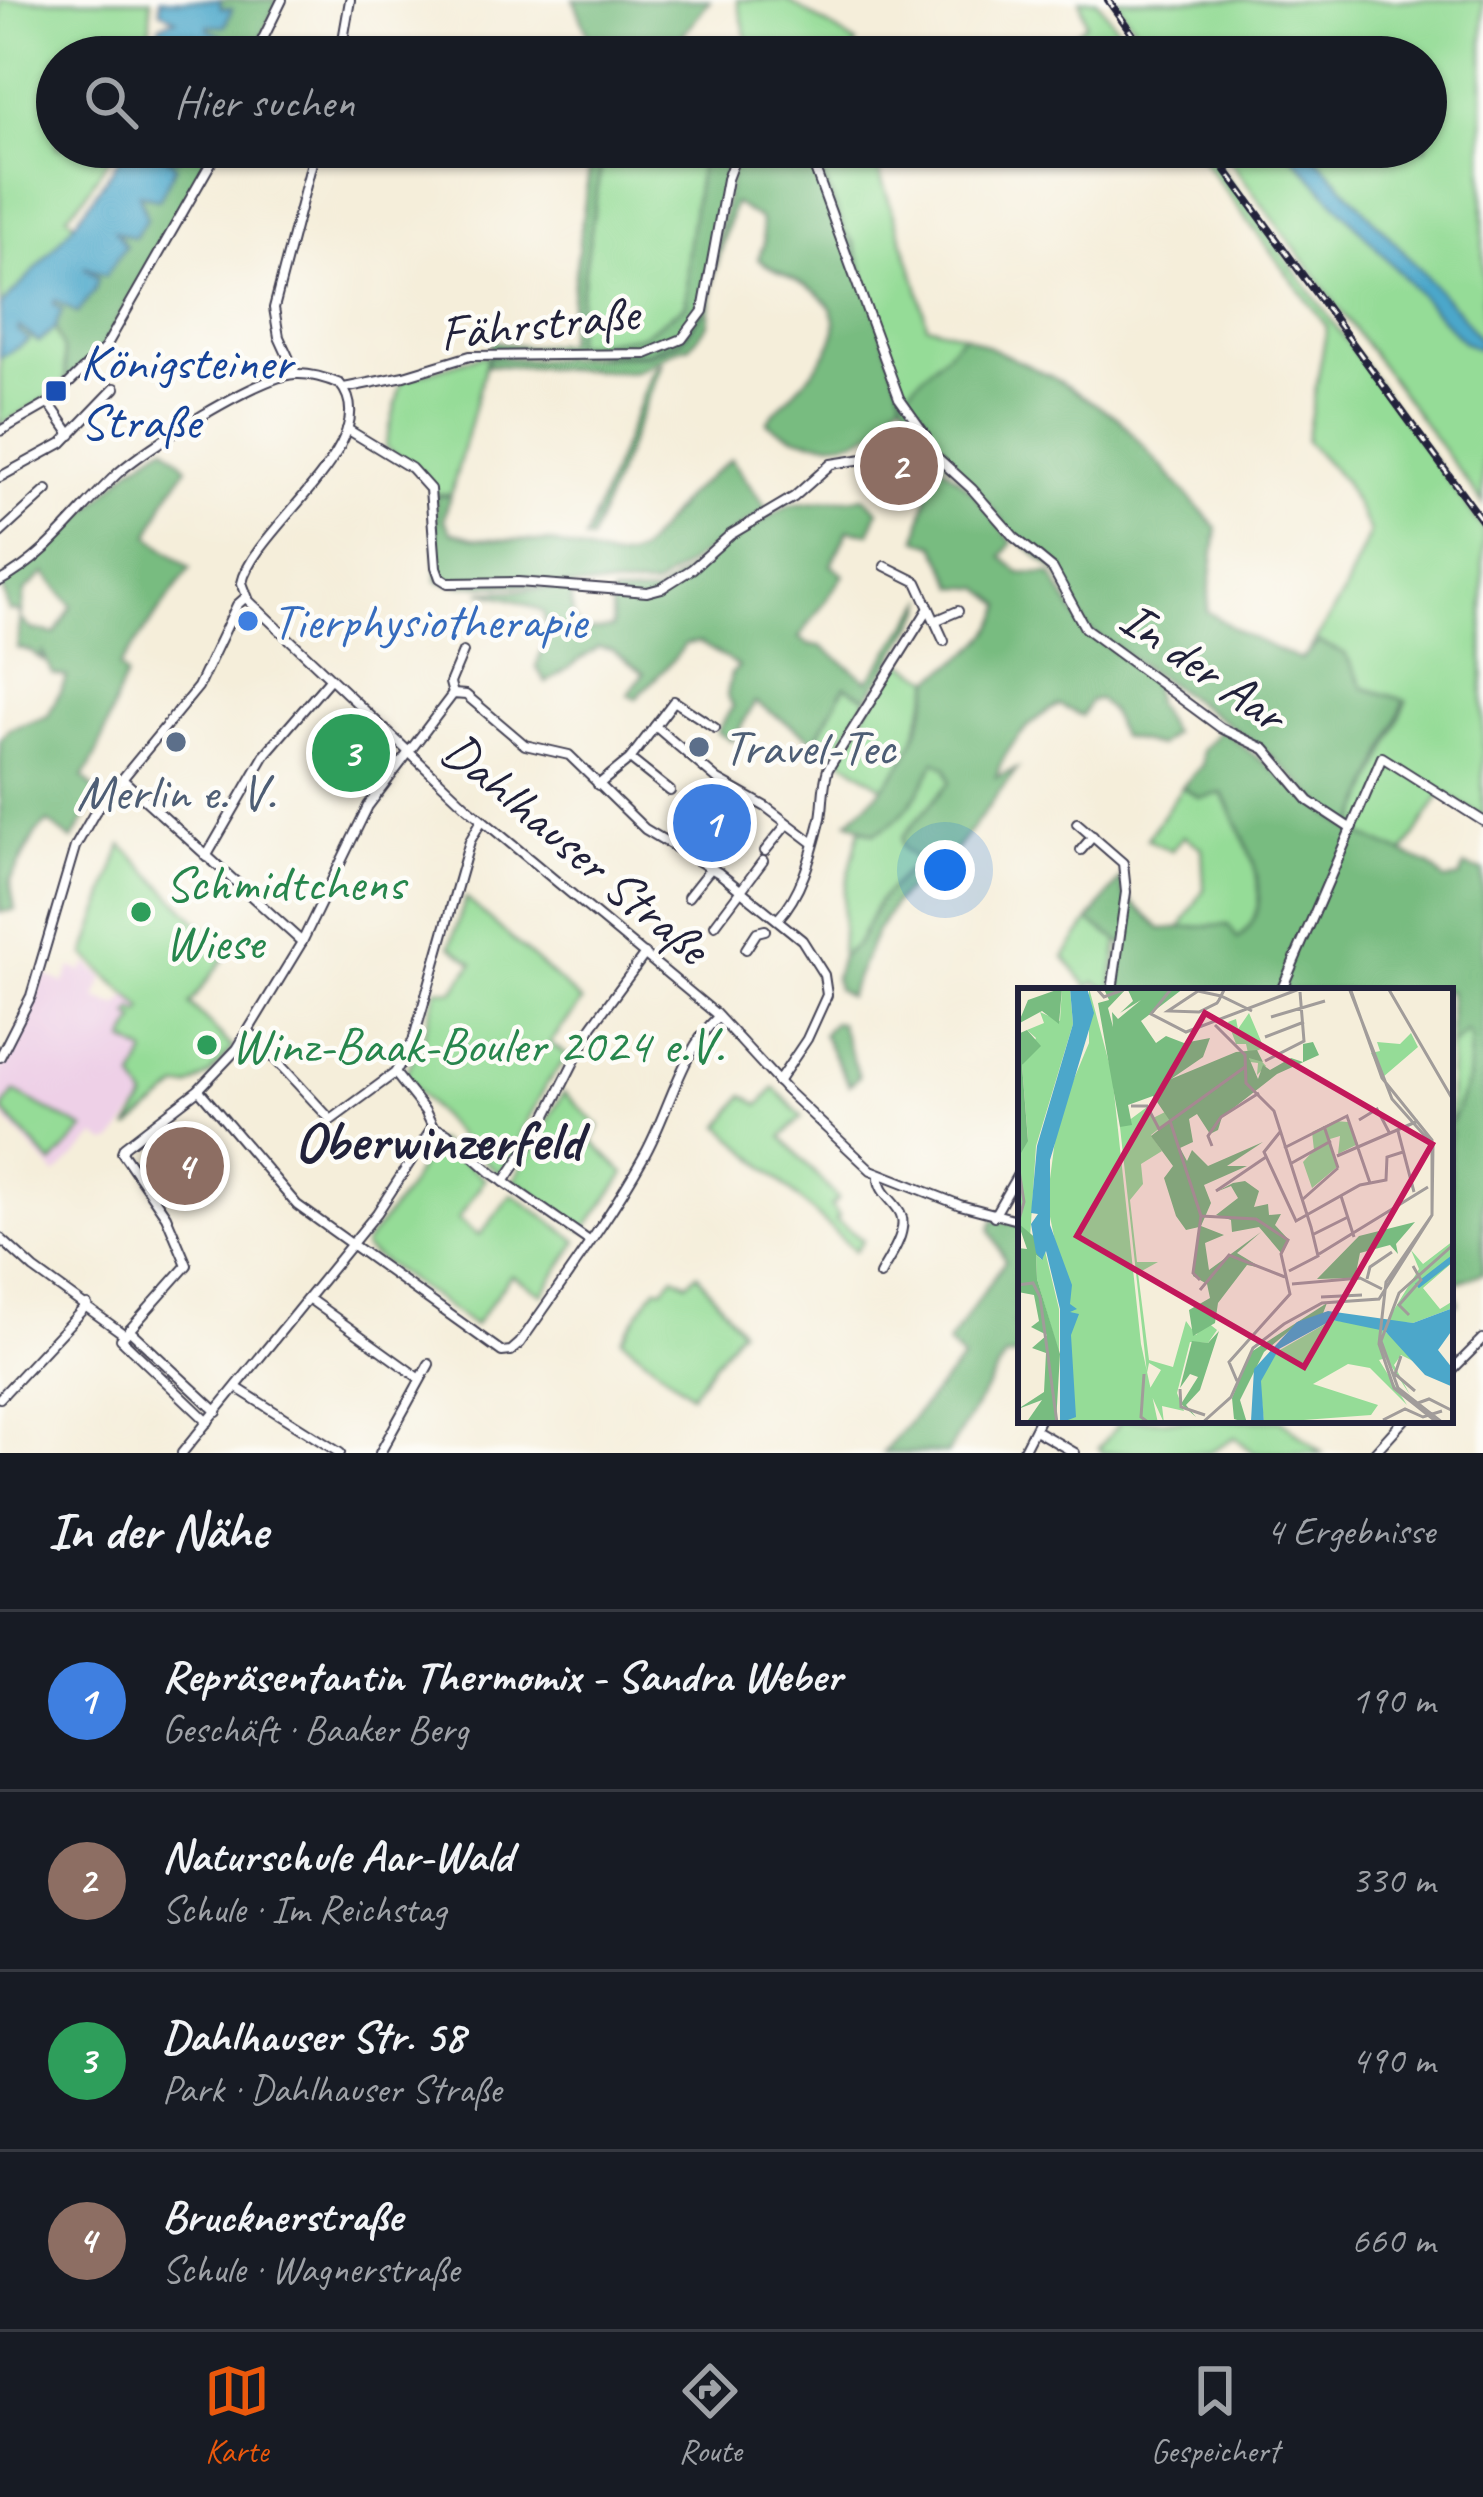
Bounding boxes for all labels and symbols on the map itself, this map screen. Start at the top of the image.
street label: Fährstraße [437,280,645,365]
place label: Königsteiner Straße [80,330,296,453]
marker: Königsteiner Straße [43,378,69,404]
pin: 2 [860,421,938,511]
street label: In der Aar [1108,586,1302,748]
place label: Tierphysiotherapie [272,589,590,653]
marker: Tierphysiotherapie [235,608,261,634]
pin: 3 [312,708,390,798]
place label: Travel-Tec [723,715,898,779]
street label: Dahlhauser Straße [430,718,725,980]
marker: Merlin e. V. [163,729,189,755]
marker: Travel-Tec [686,734,712,760]
place label: Merlin e. V. [76,760,276,824]
pin: 1 [673,778,751,868]
your location [915,840,975,900]
place label: Schmidtchens Wiese [165,851,409,974]
marker: Schmidtchens Wiese [128,899,154,925]
inset map [1018,988,1453,1423]
place label: Winz-Baak-Bouler 2024 e.V. [231,1013,725,1077]
marker: Winz-Baak-Bouler 2024 e.V. [194,1032,220,1058]
district label: Oberwinzerfeld [294,1105,591,1177]
pin: 4 [146,1121,224,1211]

